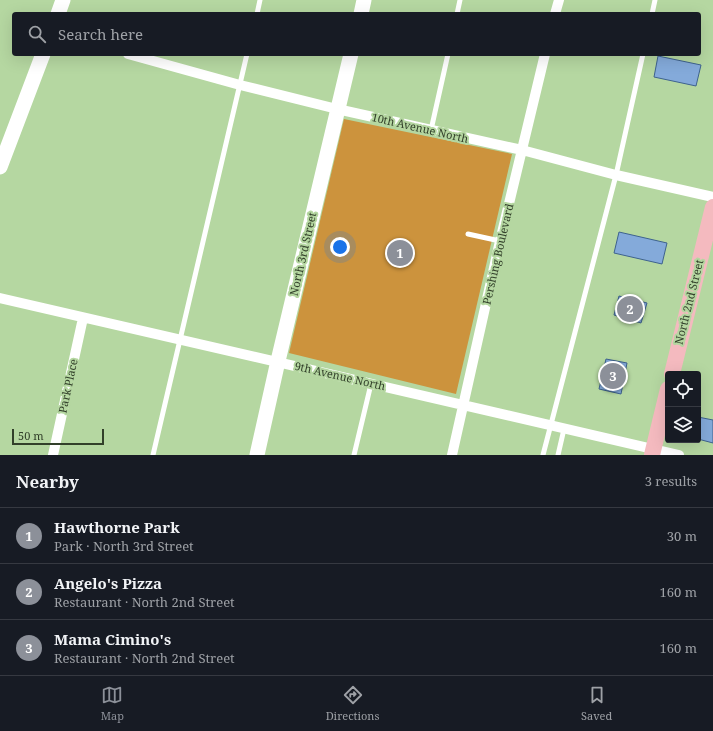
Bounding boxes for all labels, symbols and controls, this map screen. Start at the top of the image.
search box [12,12,701,56]
icon: search [26,23,48,45]
text: Search here [58,24,143,44]
street label: 10th Avenue North [370,109,470,146]
street label: Pershing Boulevard [479,202,517,306]
street label: North 3rd Street [286,211,319,297]
your location [330,237,350,257]
pin: 1 [387,238,413,268]
street label: North 2nd Street [671,258,706,346]
pin: 2 [617,294,643,324]
street label: Park Place [54,357,81,414]
street label: 9th Avenue North [293,358,387,393]
pin: 3 [600,361,626,391]
map controls [665,371,701,443]
button: locate [665,371,701,407]
button: layers [665,407,701,443]
scale bar [12,427,104,446]
text: 50 m [18,428,44,443]
text: Nearby [16,470,79,493]
text: 3 results [645,472,697,490]
text: Hawthorne Park [54,517,180,537]
text: 1 [25,527,33,545]
text: 30 m [667,527,697,545]
text: Park · North 3rd Street [54,537,194,555]
text: Angelo's Pizza [54,573,162,593]
text: 2 [25,583,33,601]
text: 160 m [660,583,697,601]
text: Restaurant · North 2nd Street [54,593,235,611]
text: Mama Cimino's [54,629,171,649]
text: 3 [25,639,33,657]
text: 160 m [660,639,697,657]
text: Restaurant · North 2nd Street [54,649,235,667]
tab: Map [101,684,124,723]
tab: Directions [326,684,379,723]
tab: Saved [581,684,612,723]

